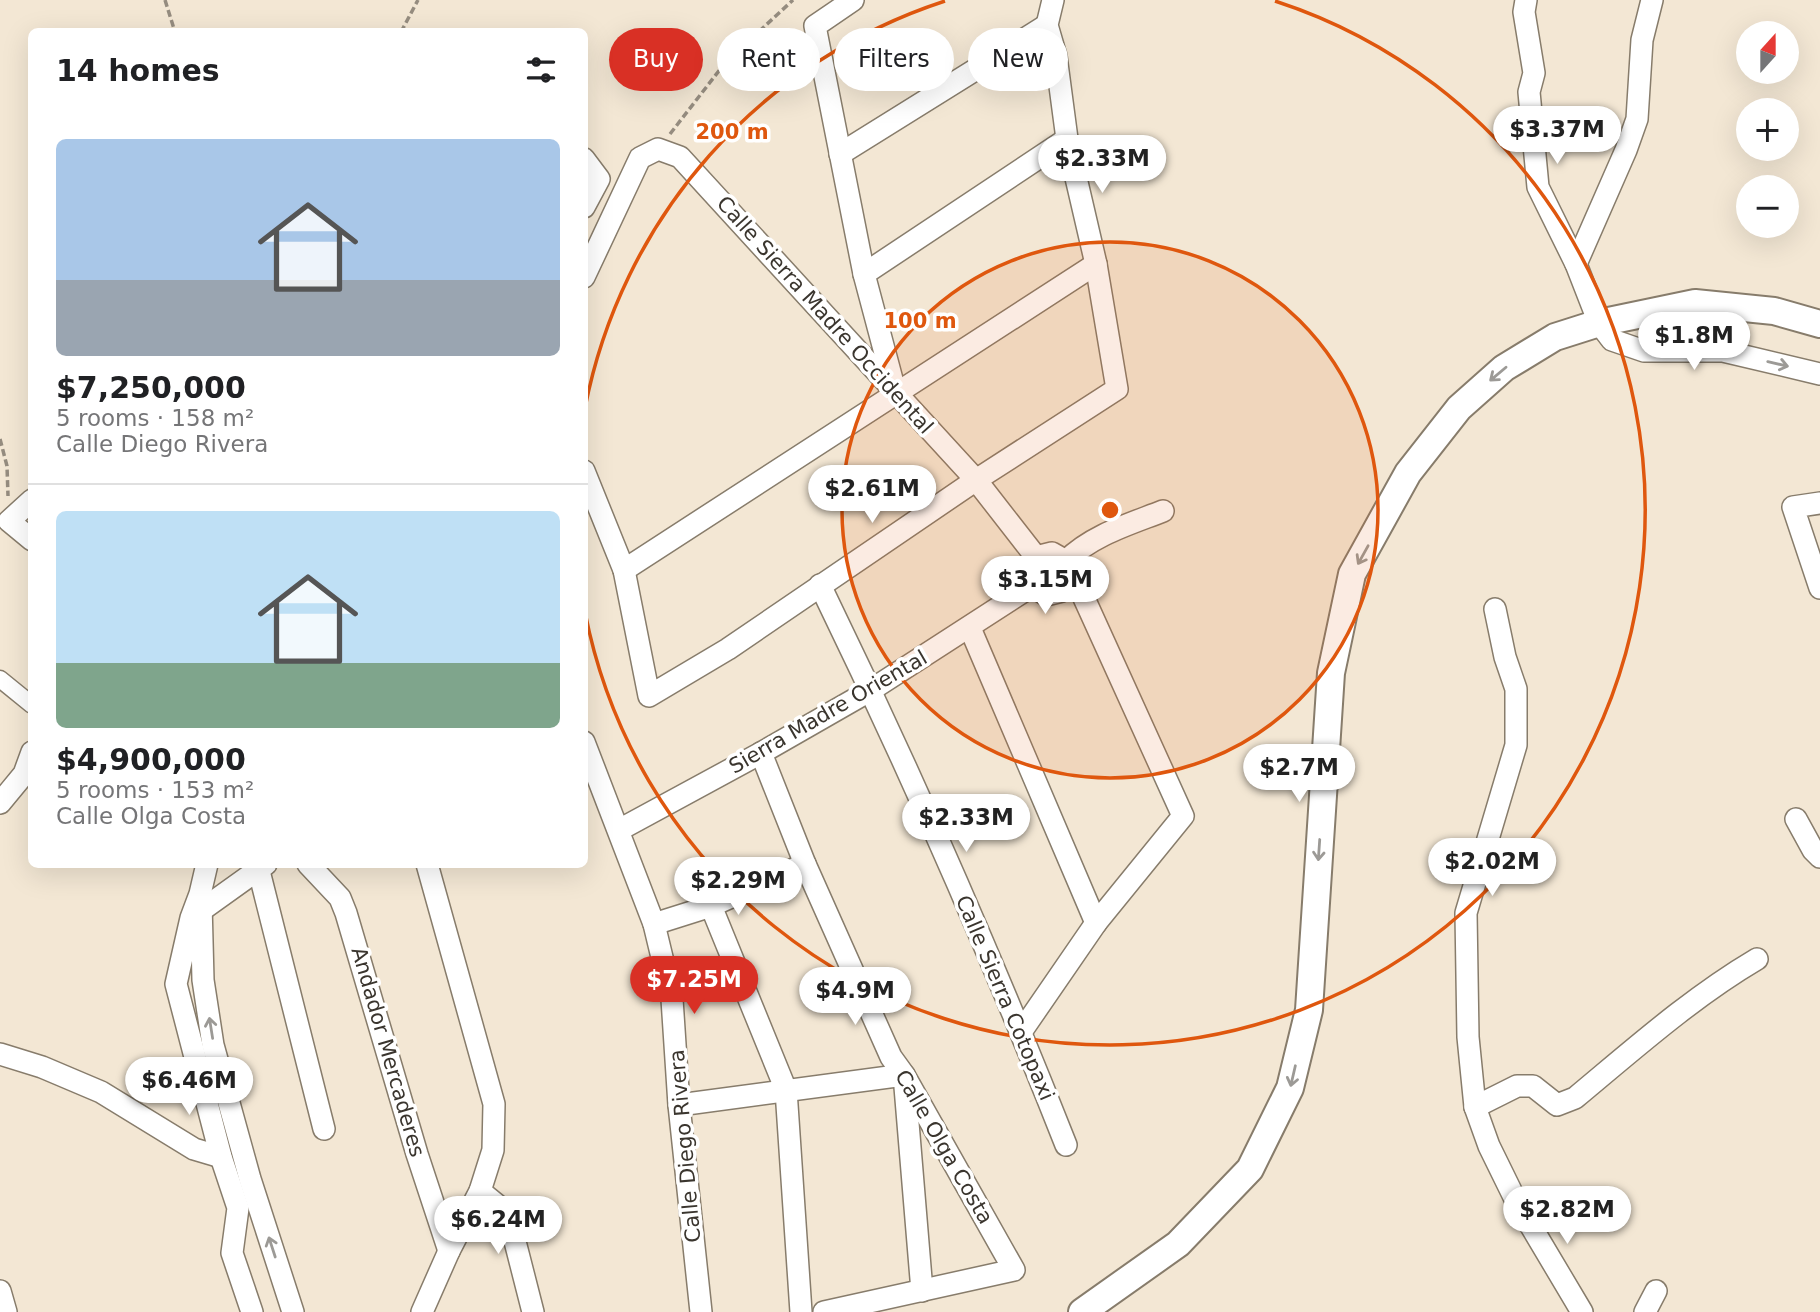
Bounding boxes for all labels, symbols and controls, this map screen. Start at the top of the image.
north arrow [1736,21,1799,84]
map controls [1736,21,1799,238]
chip: Buy [609,28,703,91]
chip: Rent [717,28,820,91]
chip: Filters [834,28,954,91]
chip: New [968,28,1068,91]
icon: filters [522,51,560,89]
text: 14 homes [56,53,220,88]
button: + [1736,98,1799,161]
pin: $3.37M [1500,106,1614,166]
text: $3.37M [1509,116,1605,142]
text: 200 m [695,120,769,144]
pin: $2.33M [1045,136,1159,195]
text: $2.33M [1054,145,1150,171]
button: − [1736,175,1799,238]
icon: home [245,184,371,310]
street label: Calle Sierra Madre Occidental [712,191,938,439]
text: 100 m [883,309,957,333]
pin: $1.8M [1645,312,1743,372]
text: $1.8M [1654,322,1734,348]
one-way arrow [1766,358,1789,371]
one-way arrow [1489,367,1507,382]
text: $7,250,000 [56,370,246,405]
text: 5 rooms · 158 m² [56,405,254,431]
text: Calle Diego Rivera [56,431,268,457]
pin: $2.61M [815,466,929,525]
text: $2.61M [824,475,920,501]
centre of rings [1098,498,1122,522]
one-way arrow [1356,544,1370,564]
icon: home [245,556,371,682]
pin: $3.15M [988,556,1102,616]
text: $3.15M [997,566,1093,592]
street label: Sierra Madre Oriental [725,645,931,779]
text: $4,900,000 [56,742,246,777]
pin: $2.7M [1250,744,1348,804]
text: $2.7M [1259,754,1339,780]
text: 5 rooms · 153 m² [56,777,254,803]
pin: $2.33M [909,794,1023,854]
text: Calle Olga Costa [56,803,246,829]
text: $2.33M [918,804,1014,830]
pin: $2.02M [1435,838,1549,898]
one-way arrow [1312,839,1325,861]
text: $2.02M [1444,848,1540,874]
pin: $2.29M [681,858,795,917]
text: $2.29M [690,867,786,893]
street label: Calle Sierra Cotopaxi [951,892,1059,1104]
street label: Andador Mercaderes [347,944,429,1160]
pin: $7.25M [637,956,751,1016]
text: $7.25M [646,966,742,992]
pin: $4.9M [806,968,904,1027]
text: $4.9M [815,977,895,1003]
one-way arrow [204,1017,217,1040]
street label: Calle Diego Rivera [665,1048,705,1244]
pin: $6.46M [132,1058,246,1117]
one-way arrow [1286,1064,1299,1087]
street label: Calle Olga Costa [890,1066,998,1228]
text: $6.46M [141,1067,237,1093]
pin: $2.82M [1510,1186,1624,1246]
pin: $6.24M [441,1196,555,1256]
text: $2.82M [1519,1196,1615,1222]
text: $6.24M [450,1206,546,1232]
one-way arrow [265,1236,278,1258]

